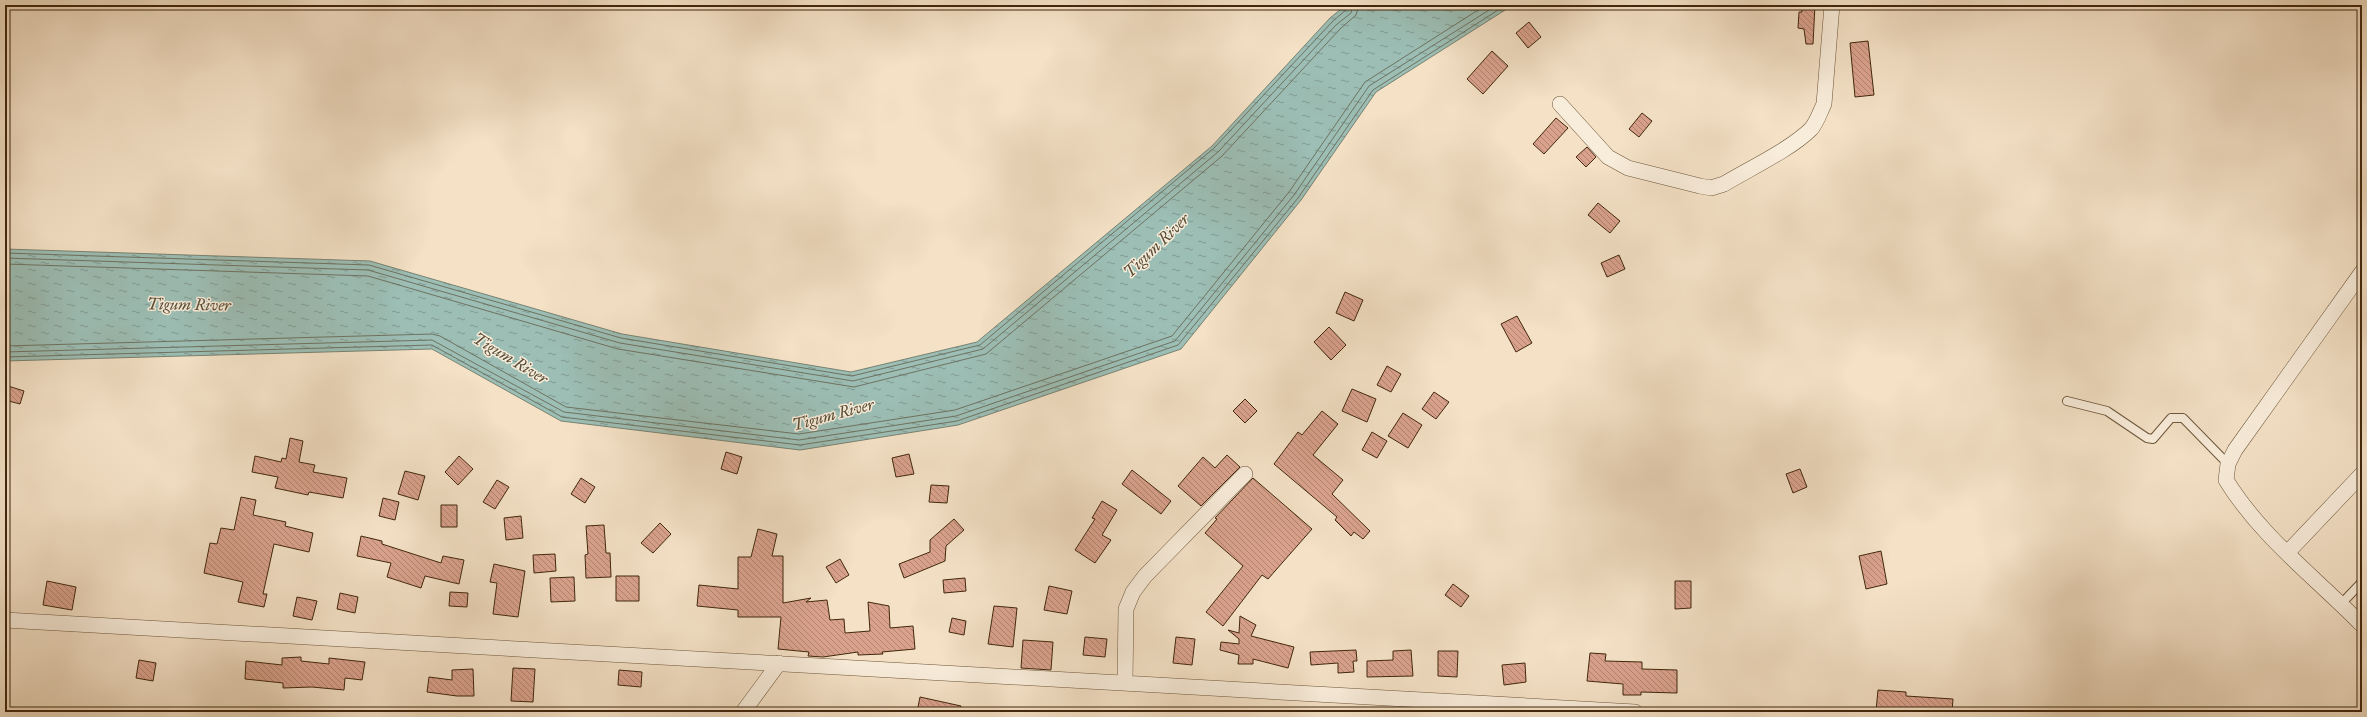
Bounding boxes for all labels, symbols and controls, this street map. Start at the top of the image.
water label: Tigum River [1120,208,1194,281]
water label: Tigum River [147,294,232,315]
water label: Tigum River [470,329,553,389]
water label: Tigum River [790,394,877,435]

